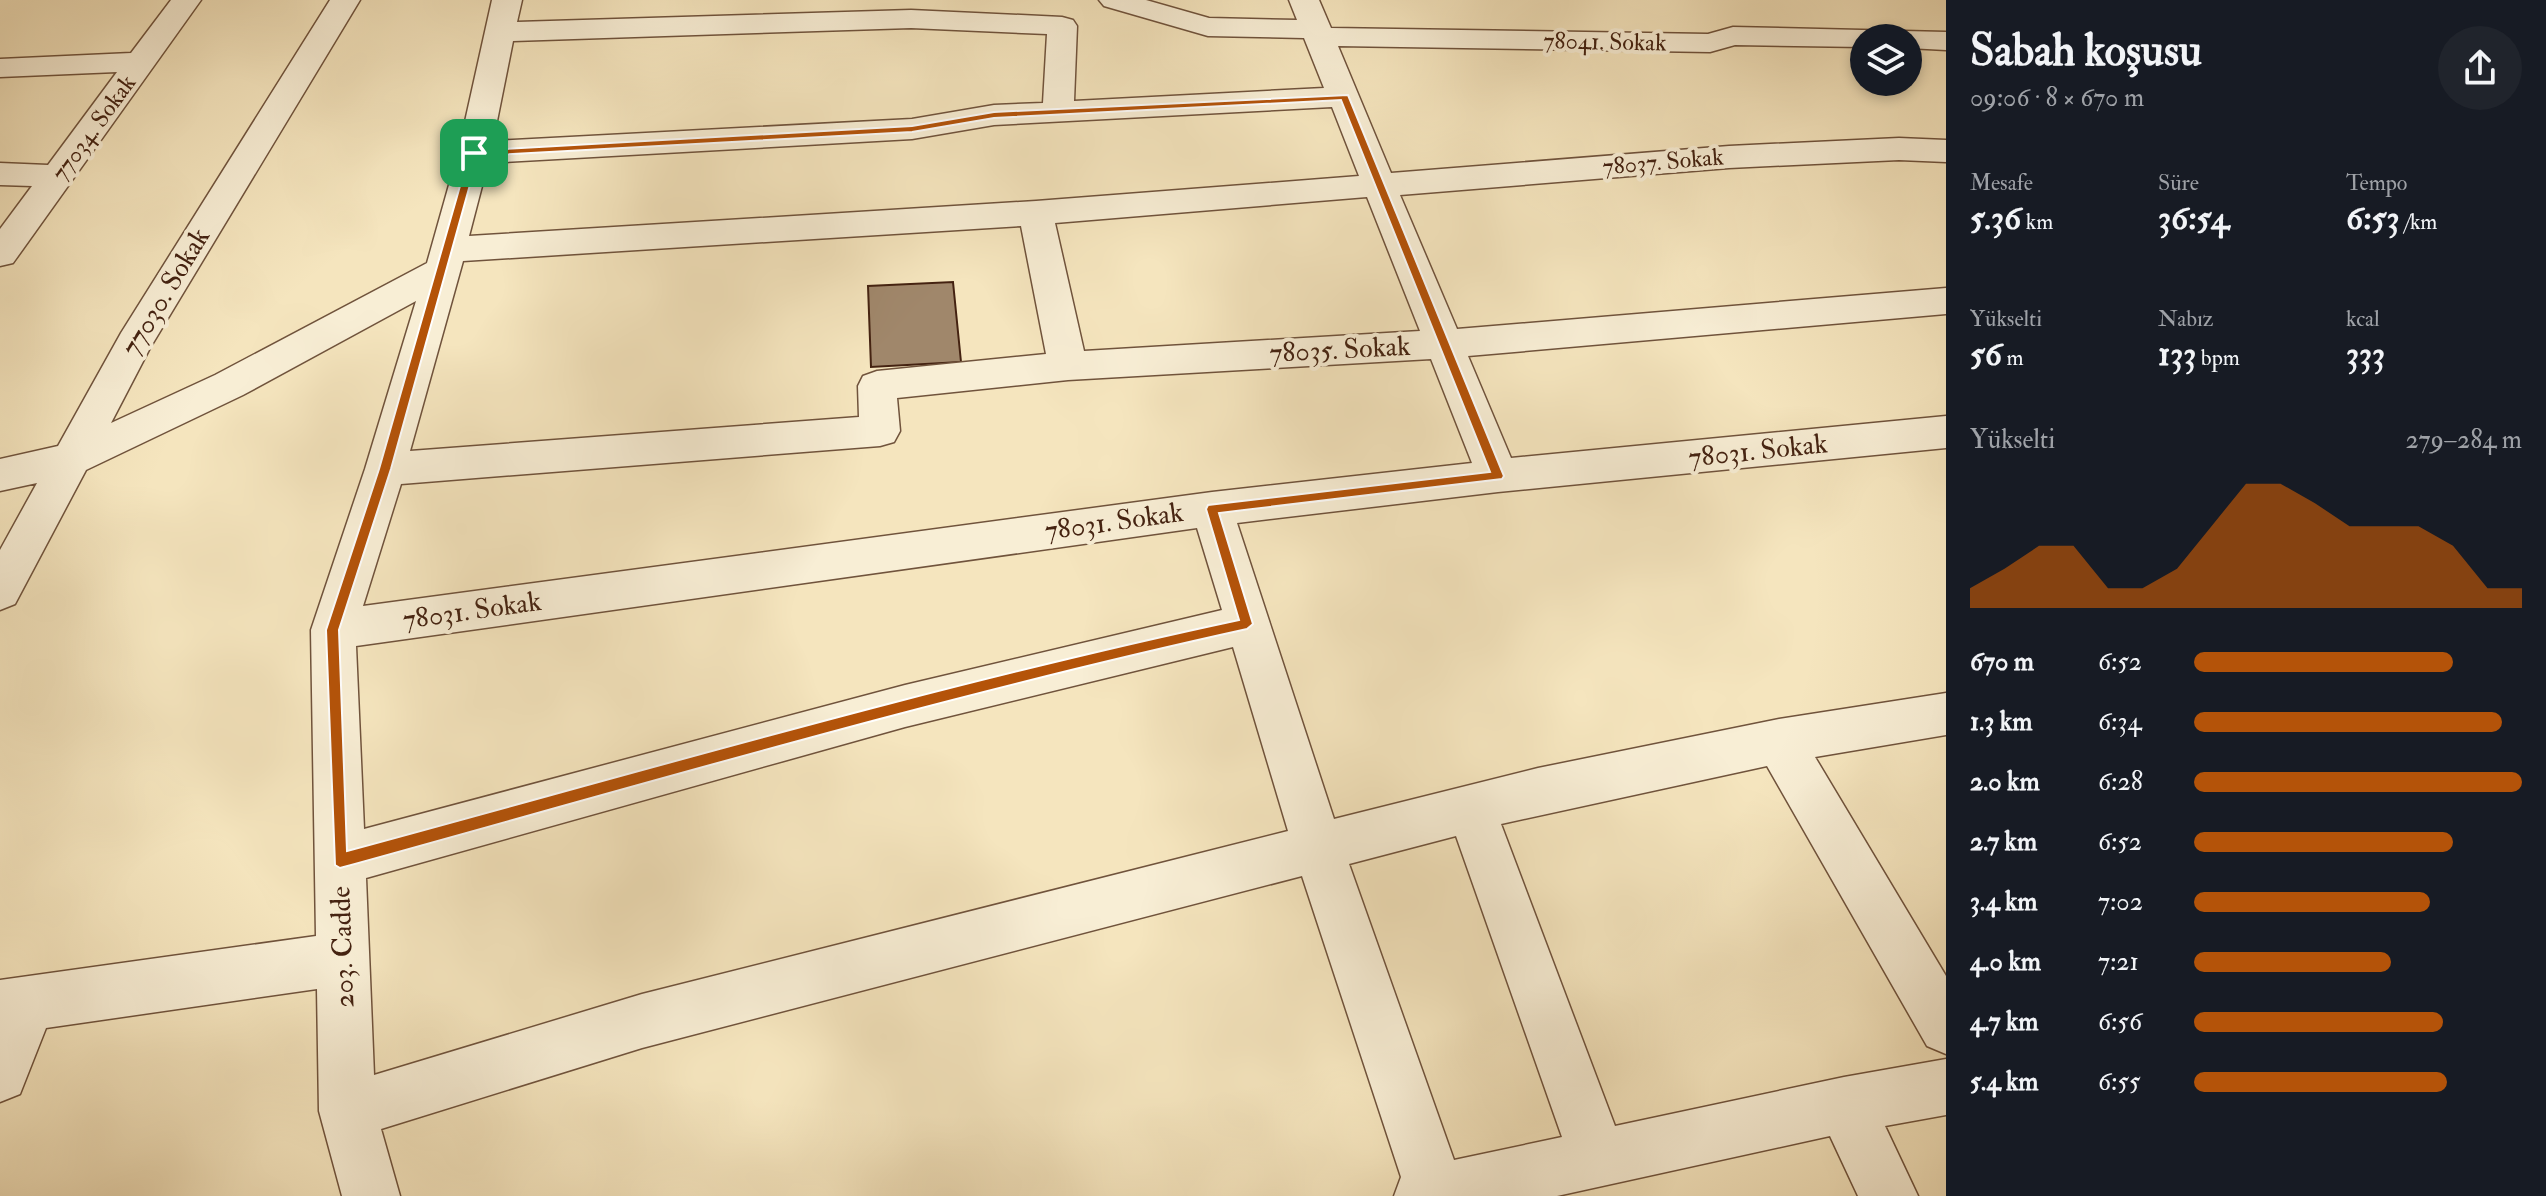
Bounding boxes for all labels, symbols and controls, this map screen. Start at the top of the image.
map controls [1850,24,1922,96]
button: layers [1850,24,1922,96]
text: Sabah koşusu [1970,24,2202,79]
street label: 78041. Sokak [1543,25,1667,59]
button: share [2438,26,2522,110]
street label: 77034. Sokak [45,68,143,187]
text: 09:06 · 8 × 670 m [1970,82,2144,114]
pin [440,119,508,187]
icon: arrive [452,131,496,175]
street label: 78037. Sokak [1601,141,1725,183]
text: Mesafe [1970,169,2033,197]
text: Süre [2158,169,2199,197]
text: Tempo [2346,169,2407,197]
text: 5.36 [1970,197,2021,240]
text: 36:54 [2158,197,2229,240]
text: 6:53 [2346,197,2400,240]
text: km [2021,208,2053,236]
text: /km [2400,208,2437,236]
street label: 77030. Sokak [114,221,218,362]
text: Yükselti [1970,305,2042,333]
text: Nabız [2158,305,2214,333]
text: kcal [2346,305,2380,333]
street label: 78035. Sokak [1269,329,1412,371]
text: 56 [1970,333,2002,376]
text: 133 [2158,333,2196,376]
text: 333 [2346,333,2385,376]
text: m [2002,344,2024,372]
text: bpm [2196,344,2240,372]
text: Yükselti [1970,424,2055,456]
text: 279–284 m [2405,424,2522,456]
street label: 78031. Sokak [1687,426,1830,476]
street label: 78031. Sokak [1043,495,1186,549]
street label: 78031. Sokak [401,584,544,638]
text: 670 m [1970,646,2034,678]
text: 6:52 [2098,646,2142,678]
text: 1.3 km [1970,706,2032,738]
text: 6:34 [2098,706,2141,738]
text: 2.0 km [1970,766,2040,798]
text: 6:28 [2098,766,2143,798]
text: 2.7 km [1970,826,2037,858]
text: 6:52 [2098,826,2142,858]
street label: 203. Cadde [323,885,363,1008]
text: 3.4 km [1970,886,2037,918]
text: 7:02 [2098,886,2143,918]
text: 4.0 km [1970,946,2041,978]
text: 7:21 [2098,946,2139,978]
text: 4.7 km [1970,1006,2039,1038]
text: 6:56 [2098,1006,2142,1038]
text: 5.4 km [1970,1066,2038,1098]
text: 6:55 [2098,1066,2140,1098]

